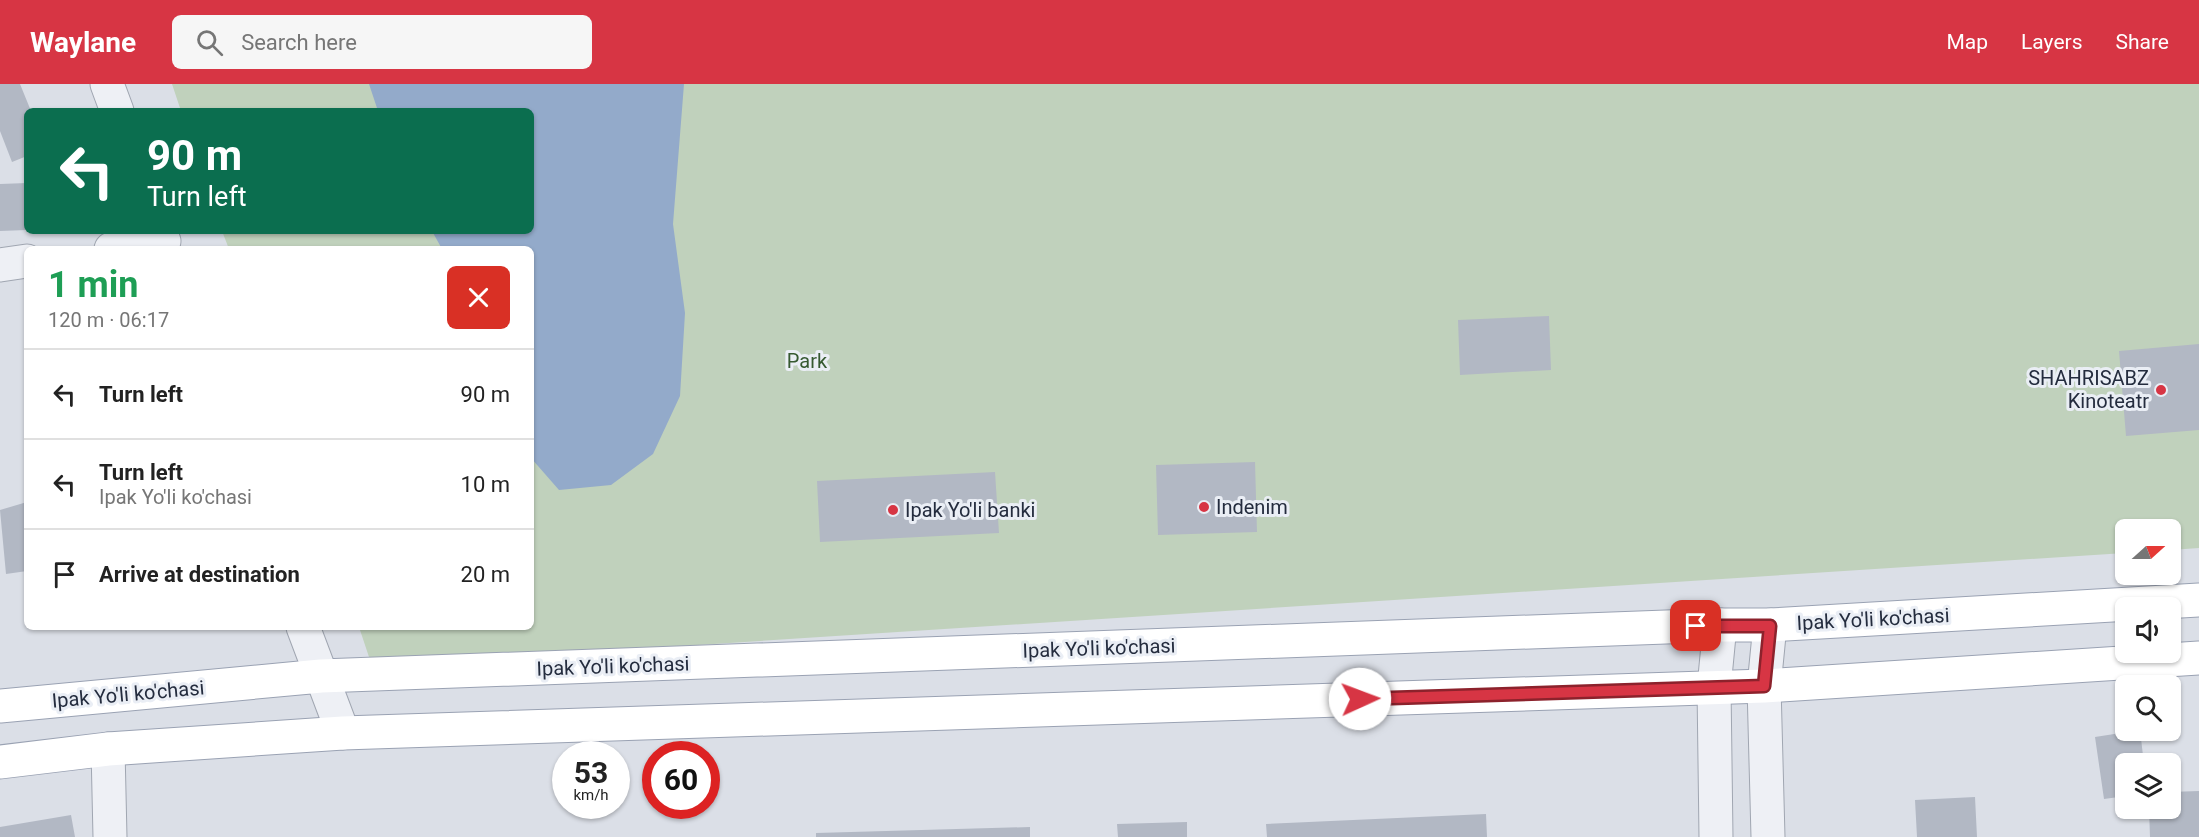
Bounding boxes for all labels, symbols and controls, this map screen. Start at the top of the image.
search box [172,15,592,69]
text: Waylane [30,26,136,59]
icon: search [193,26,226,59]
text: Search here [241,30,357,55]
text: Map [1946,30,1988,54]
text: Layers [2021,30,2082,54]
text: Share [2115,30,2169,54]
text: 90 m [147,131,242,180]
icon: left [48,132,126,210]
text: Turn left [147,181,247,213]
text: 1 min [48,264,139,306]
button: close [447,266,510,329]
text: 120 m · 06:17 [48,308,169,332]
park label: Park [787,349,828,373]
place label: SHAHRISABZ Kinoteatr [2028,366,2149,413]
icon: left [48,378,81,411]
text: Turn left [99,382,183,407]
text: 90 m [461,382,510,407]
marker: SHAHRISABZ Kinoteatr [2154,383,2168,397]
text: Turn left [99,460,183,485]
icon: left [48,468,81,501]
text: 10 m [461,472,510,497]
text: Ipak Yo'li ko'chasi [99,485,252,509]
place label: Indenim [1216,495,1288,519]
place label: Ipak Yo'li banki [905,498,1035,522]
marker: Indenim [1197,500,1211,514]
marker: Ipak Yo'li banki [886,503,900,517]
north arrow [2115,519,2181,585]
map controls [2115,519,2181,819]
icon: arrive [48,558,81,591]
text: Arrive at destination [99,562,300,587]
text: 20 m [461,562,510,587]
button: sound [2115,597,2181,663]
pin [1670,600,1721,651]
street label: Ipak Yo'li ko'chasi [1796,603,1950,635]
icon: arrive [1679,609,1712,642]
street label: Ipak Yo'li ko'chasi [1022,633,1176,663]
street label: Ipak Yo'li ko'chasi [536,651,690,681]
position arrow [1328,667,1392,731]
street label: Ipak Yo'li ko'chasi [51,675,205,713]
button: search [2115,675,2181,741]
speed limit sign: 60 [642,741,720,819]
button: layers [2115,753,2181,819]
text: 53 [574,755,608,790]
text: km/h [573,786,609,804]

